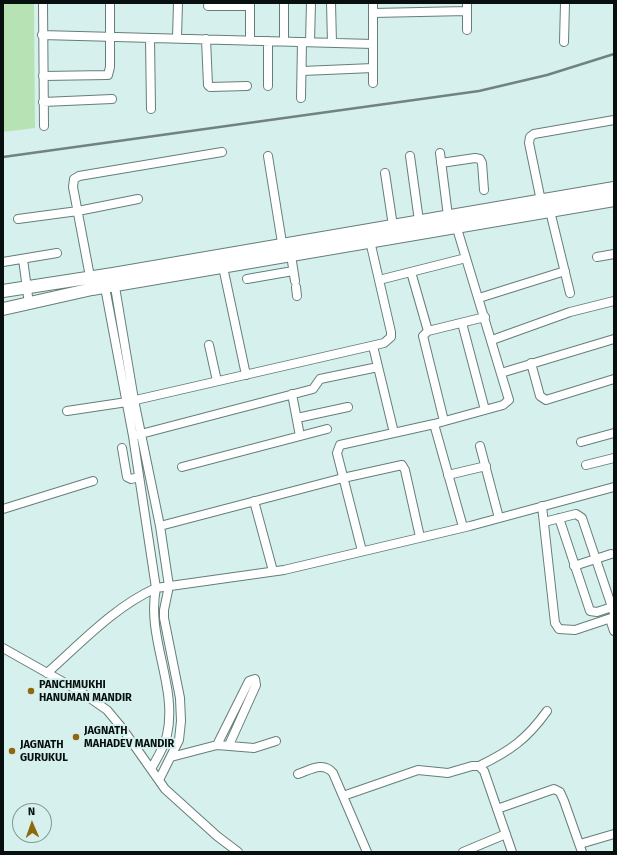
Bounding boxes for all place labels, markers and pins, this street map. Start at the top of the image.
place label: PANCHMUKHI HANUMAN MANDIR [39,678,132,704]
marker: PANCHMUKHI HANUMAN MANDIR [26,686,36,696]
place label: JAGNATH MAHADEV MANDIR [84,724,174,750]
marker: JAGNATH MAHADEV MANDIR [71,732,81,742]
place label: JAGNATH GURUKUL [20,738,68,764]
marker: JAGNATH GURUKUL [7,746,17,756]

